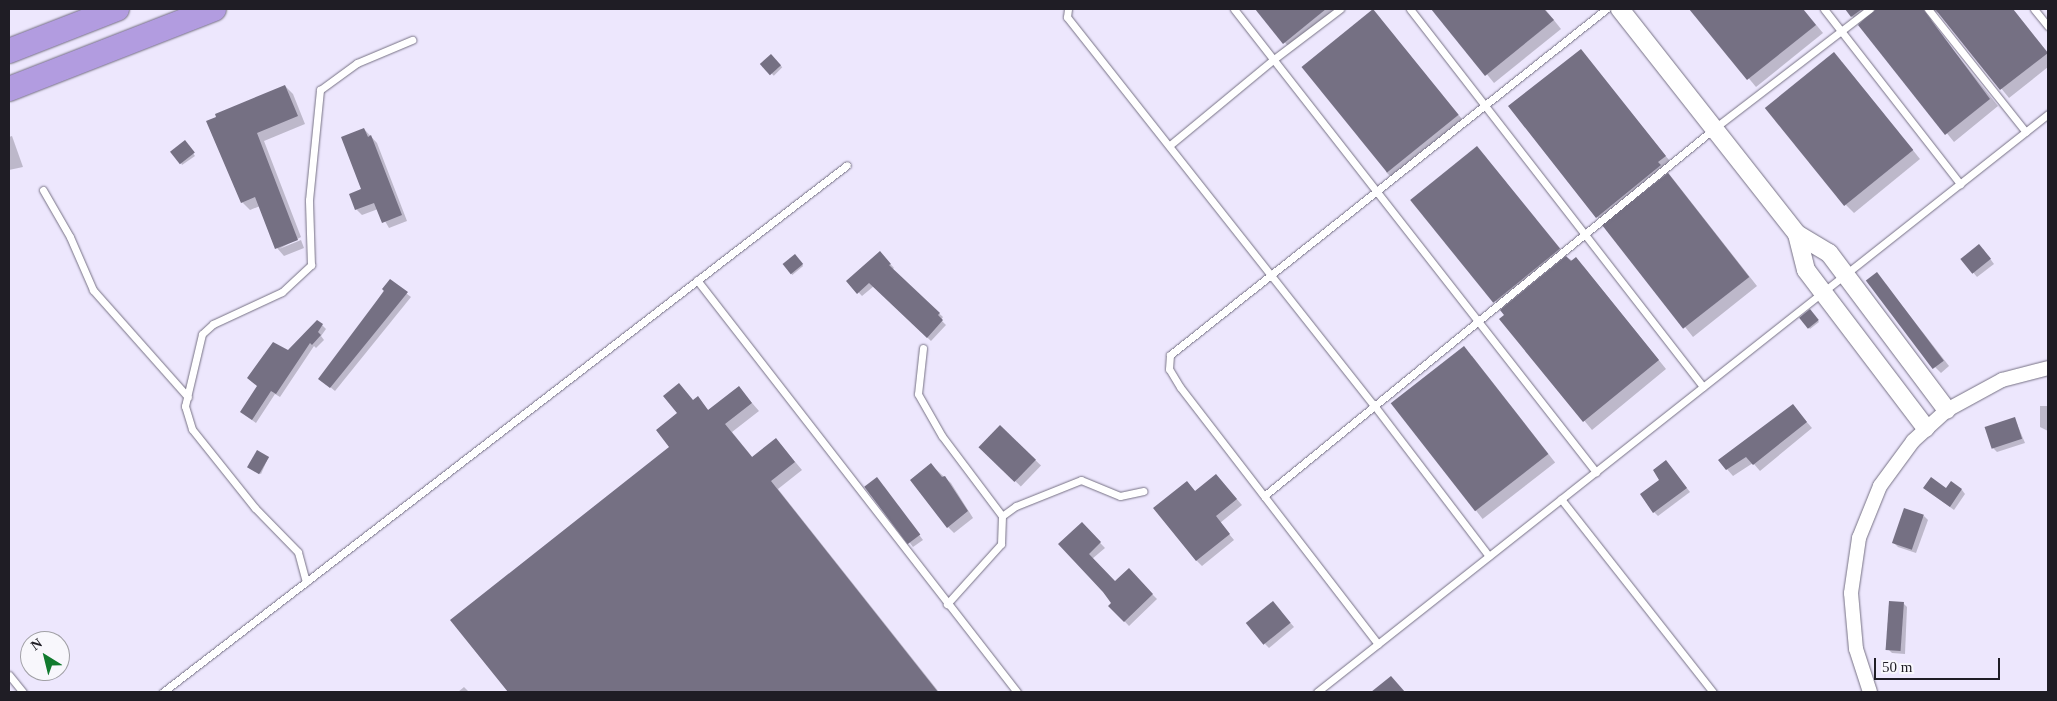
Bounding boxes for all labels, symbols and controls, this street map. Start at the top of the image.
north arrow [20,631,70,681]
text: N [28,635,45,653]
scale bar [1877,648,2003,680]
text: 50 m [1882,659,1912,675]

